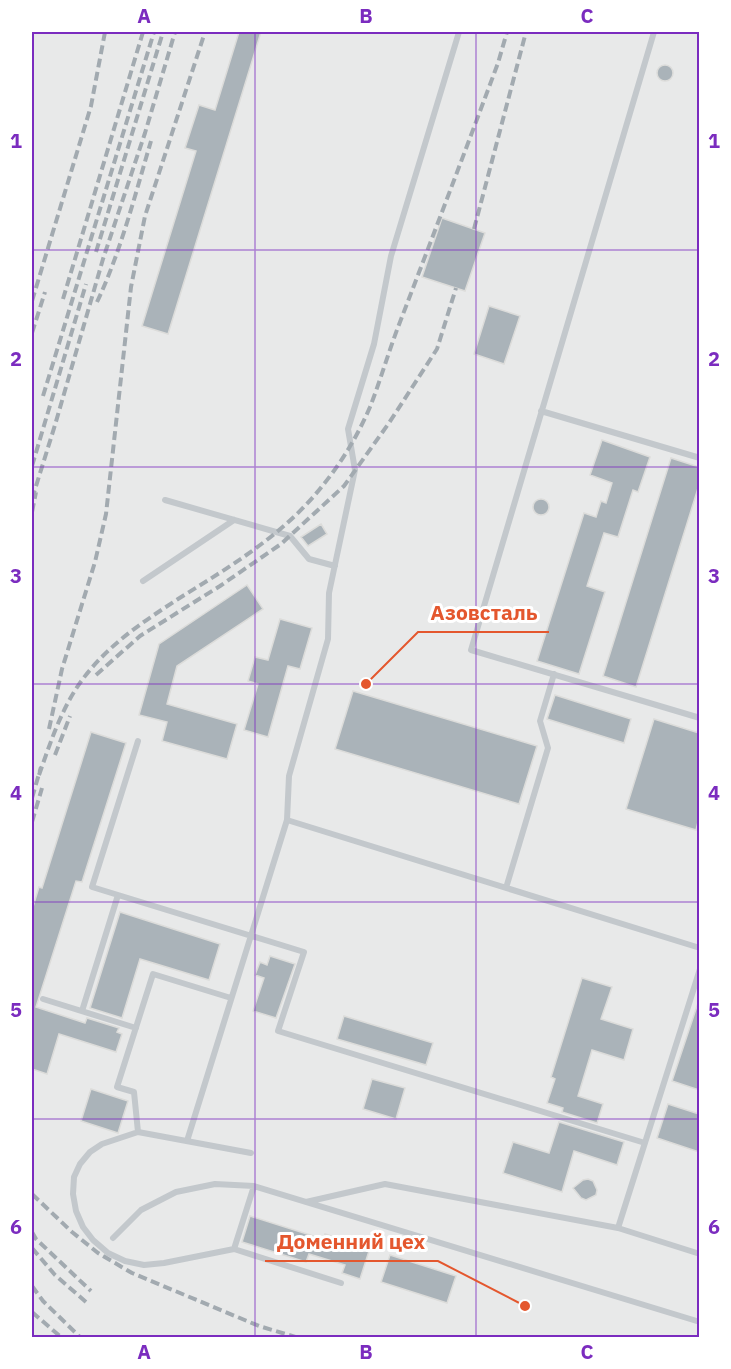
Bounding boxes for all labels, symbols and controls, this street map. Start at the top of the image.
text: A [137,2,151,29]
text: B [359,2,373,29]
text: C [580,2,594,29]
text: 1 [10,127,22,154]
text: 1 [708,127,720,154]
text: 2 [10,345,22,372]
text: 2 [708,345,720,372]
text: 3 [10,562,22,589]
text: 3 [708,562,720,589]
callout: Азовсталь [418,593,549,632]
text: Азовсталь [430,598,538,626]
text: 4 [10,779,22,806]
text: 4 [708,779,720,806]
text: 5 [10,996,22,1023]
text: 5 [708,996,720,1023]
text: 6 [10,1213,22,1240]
text: 6 [708,1213,720,1240]
callout: Доменний цех [265,1222,438,1261]
text: Доменний цех [277,1227,426,1255]
text: A [137,1338,151,1365]
text: B [359,1338,373,1365]
text: C [580,1338,594,1365]

